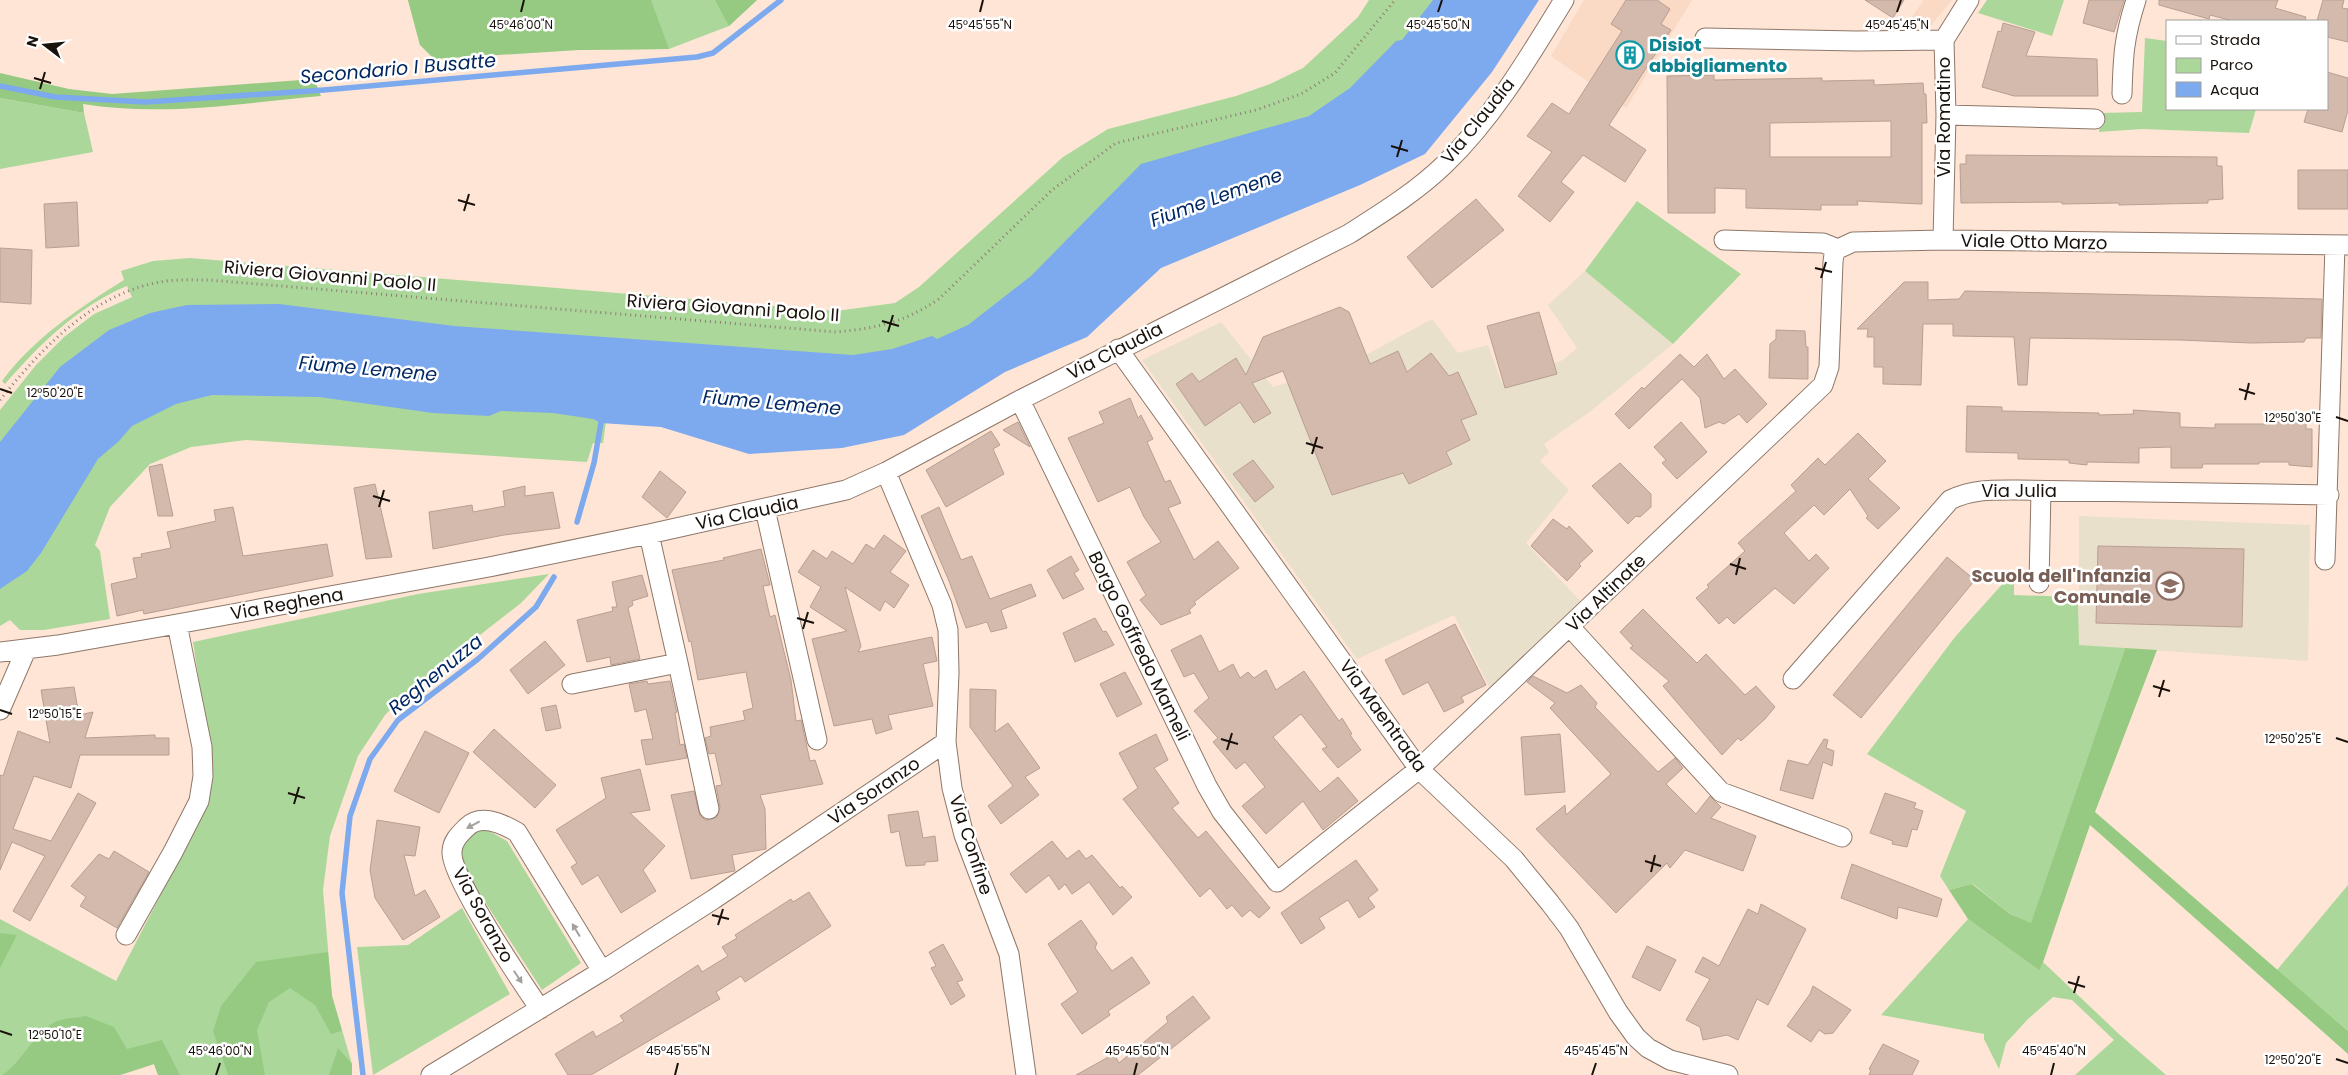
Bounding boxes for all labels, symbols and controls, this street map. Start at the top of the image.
text: 45°46'00"N [489,16,553,33]
text: 45°45'55"N [948,16,1012,33]
text: 45°45'50"N [1406,16,1470,33]
text: 45°45'45"N [1865,16,1929,33]
north arrow [20,20,70,70]
legend [2166,20,2328,110]
text: Strada [2210,29,2260,50]
place label: Disiot abbigliamento [1649,32,1787,78]
text: N [21,34,44,49]
building icon: Disiot abbigliamento [1615,40,1645,70]
water label: Secondario I Busatte [299,46,497,91]
text: Parco [2210,54,2253,75]
street label: Via Romatino [1931,57,1956,177]
street label: Via Claudia [1435,72,1520,169]
text: Acqua [2210,79,2259,100]
water label: Fiume Lemene [1146,161,1286,234]
street label: Viale Otto Marzo [1960,228,2108,255]
street label: Riviera Giovanni Paolo II [223,254,437,297]
street label: Riviera Giovanni Paolo II [626,288,840,327]
street label: Via Claudia [1063,316,1167,385]
water label: Fiume Lemene [298,349,438,388]
water label: Fiume Lemene [702,383,842,422]
text: 12°50'20"E [27,384,83,401]
text: 12°50'30"E [2265,409,2321,426]
street label: Via Julia [1981,478,2057,503]
street label: Via Claudia [693,489,801,536]
street label: Borgo Goffredo Mameli [1083,547,1196,745]
street label: Via Altinate [1560,548,1651,637]
place label: Scuola dell'Infanzia Comunale [1971,563,2151,609]
school or university icon: Scuola dell'Infanzia Comunale [2155,571,2185,601]
street label: Via Reghena [229,581,345,626]
water label: Reghenuzza [382,628,488,721]
street label: Via Maentrada [1334,654,1433,777]
text: 12°50'15"E [28,705,82,722]
text: 12°50'25"E [2265,730,2321,747]
street label: Via Soranzo [823,751,925,831]
street label: Via Confine [944,792,999,898]
one-way arrow [465,821,480,829]
street label: Via Soranzo [447,862,520,967]
one-way arrow [571,924,581,937]
one-way arrow [513,971,523,984]
text: 12°50'10"E [28,1026,82,1043]
text: 45°46'00"N [188,1042,252,1059]
text: 45°45'55"N [646,1042,710,1059]
text: 45°45'50"N [1105,1042,1169,1059]
text: 45°45'45"N [1564,1042,1628,1059]
text: 45°45'40"N [2022,1042,2086,1059]
text: 12°50'20"E [2265,1051,2321,1068]

